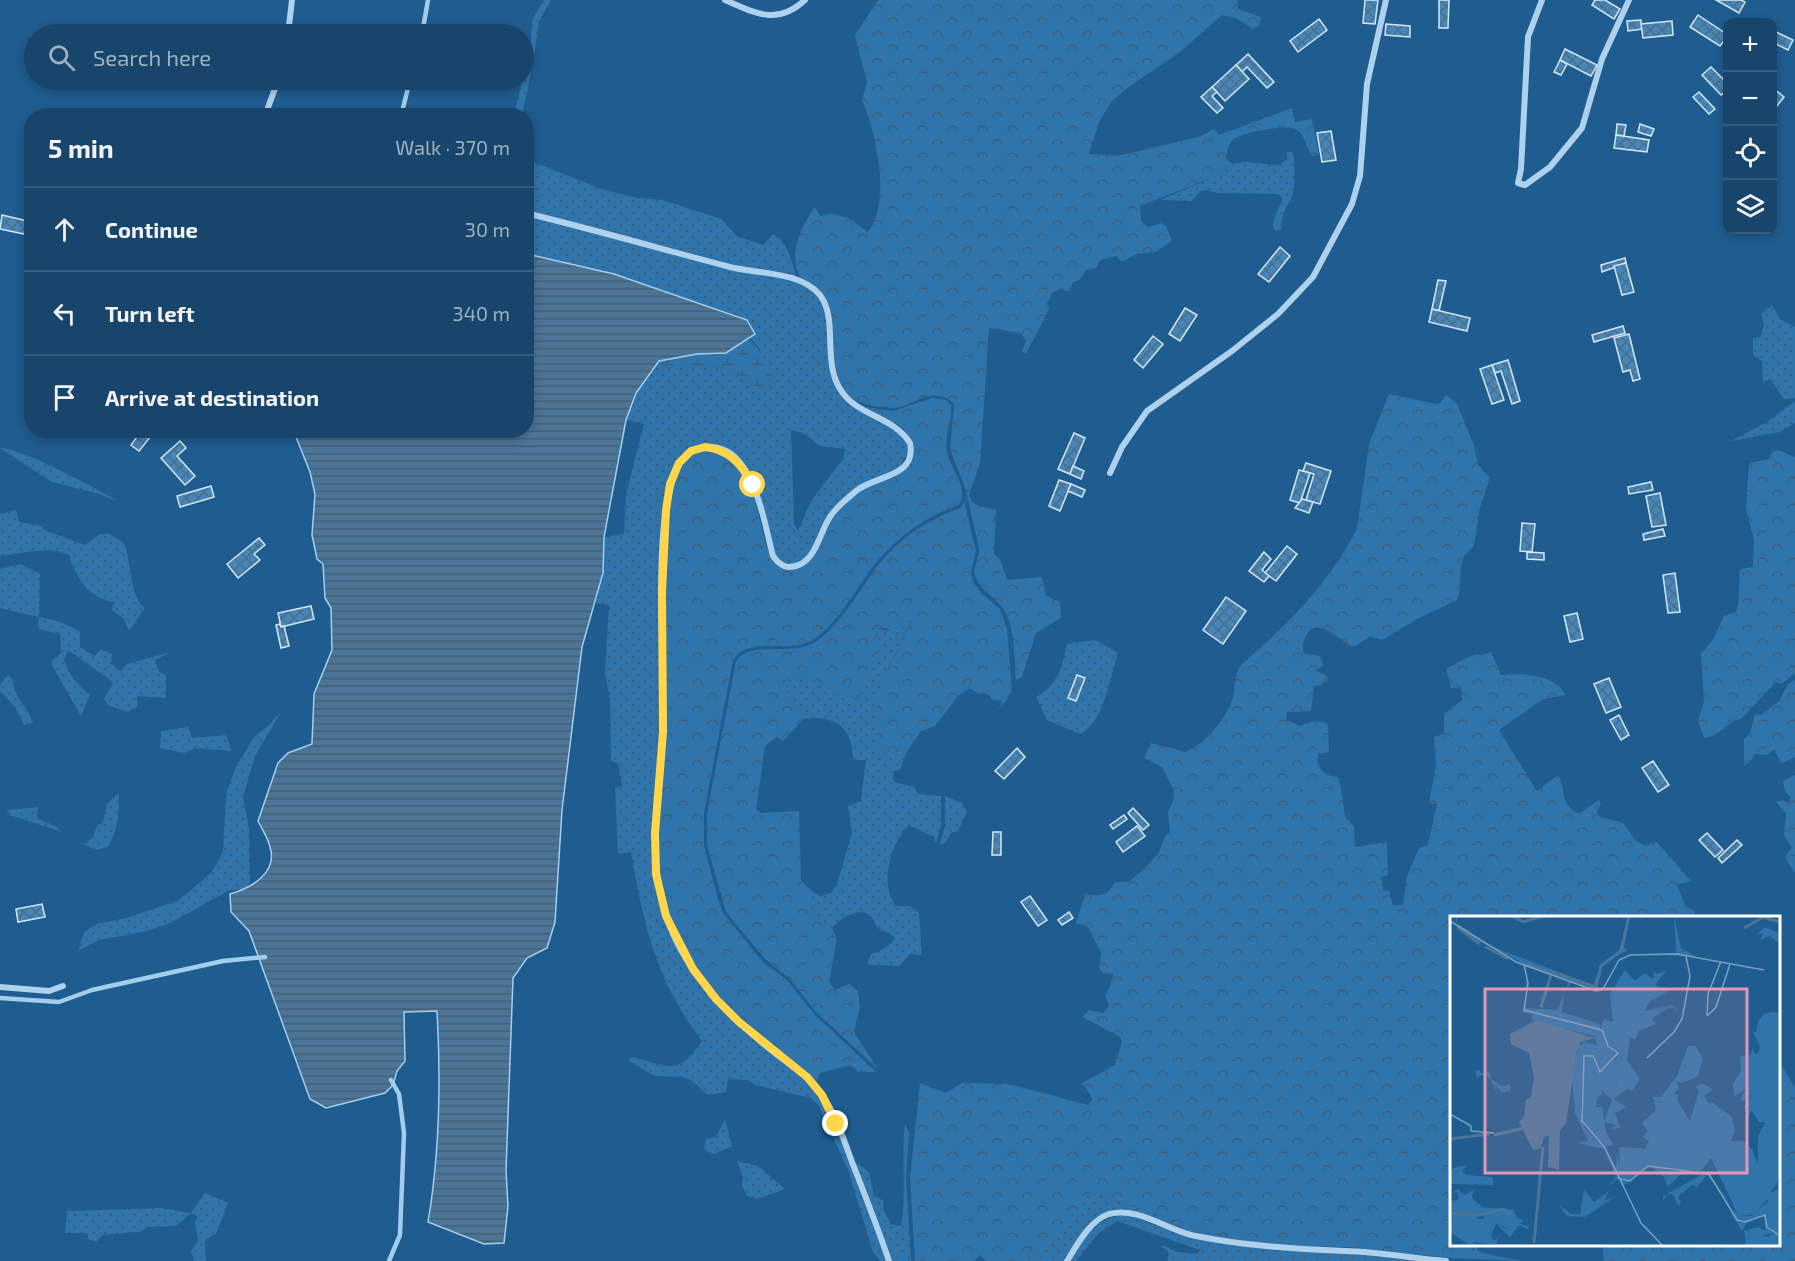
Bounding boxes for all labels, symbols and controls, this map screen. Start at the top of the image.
map controls [1723,18,1777,234]
button: + [1723,18,1777,72]
search box [24,24,534,90]
icon: search [45,41,78,74]
text: Search here [93,44,211,70]
button: − [1723,72,1777,126]
button: locate [1723,126,1777,180]
text: 5 min [48,132,114,163]
text: Walk · 370 m [395,135,510,159]
button: layers [1723,180,1777,234]
icon: ahead [48,213,81,246]
text: Continue [105,216,198,242]
text: 30 m [465,217,510,241]
icon: left [48,297,81,330]
text: Turn left [105,300,194,326]
text: 340 m [453,301,510,325]
icon: arrive [48,381,81,414]
text: Arrive at destination [105,384,319,410]
route start [739,471,765,497]
inset map [1450,916,1780,1246]
route end [822,1110,848,1136]

